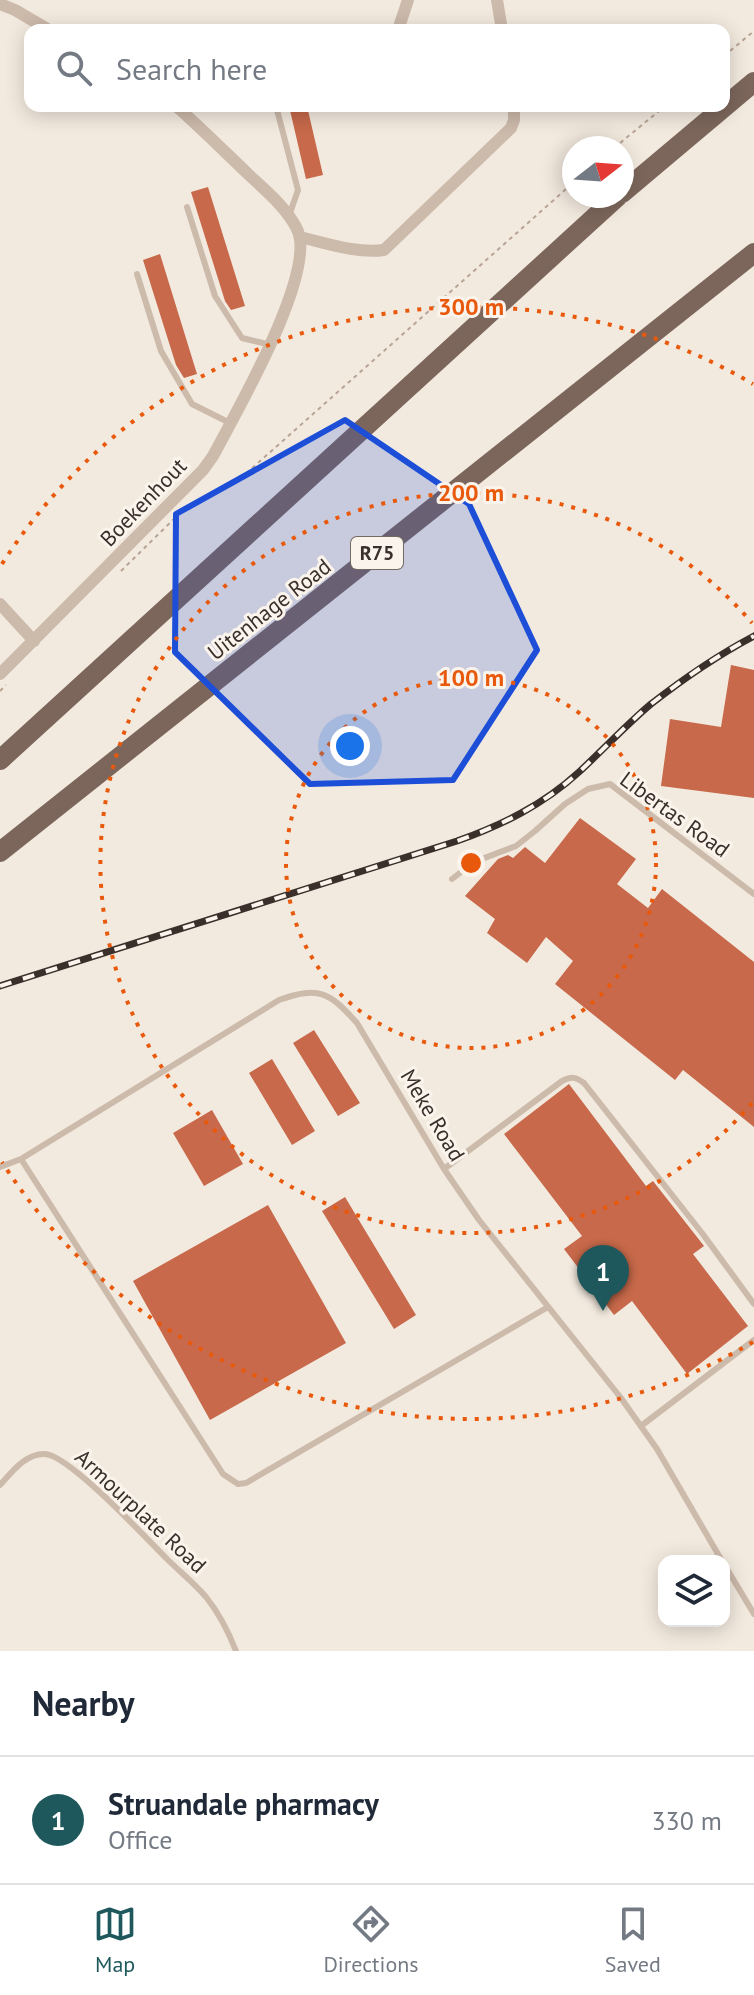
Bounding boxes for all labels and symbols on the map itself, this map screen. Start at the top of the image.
north arrow [562,136,634,208]
text: 300 m [438,291,504,322]
street label: Boekenhout [94,451,192,552]
text: 200 m [438,477,504,508]
road number: R75 [351,537,403,569]
street label: Uitenhage Road [202,552,336,666]
text: 100 m [438,662,504,693]
your location [330,726,370,766]
street label: Libertas Road [615,765,735,863]
centre of rings [457,849,485,877]
street label: Meke Road [395,1064,471,1166]
pin: 1 [577,1245,629,1311]
street label: Armourplate Road [69,1443,213,1579]

